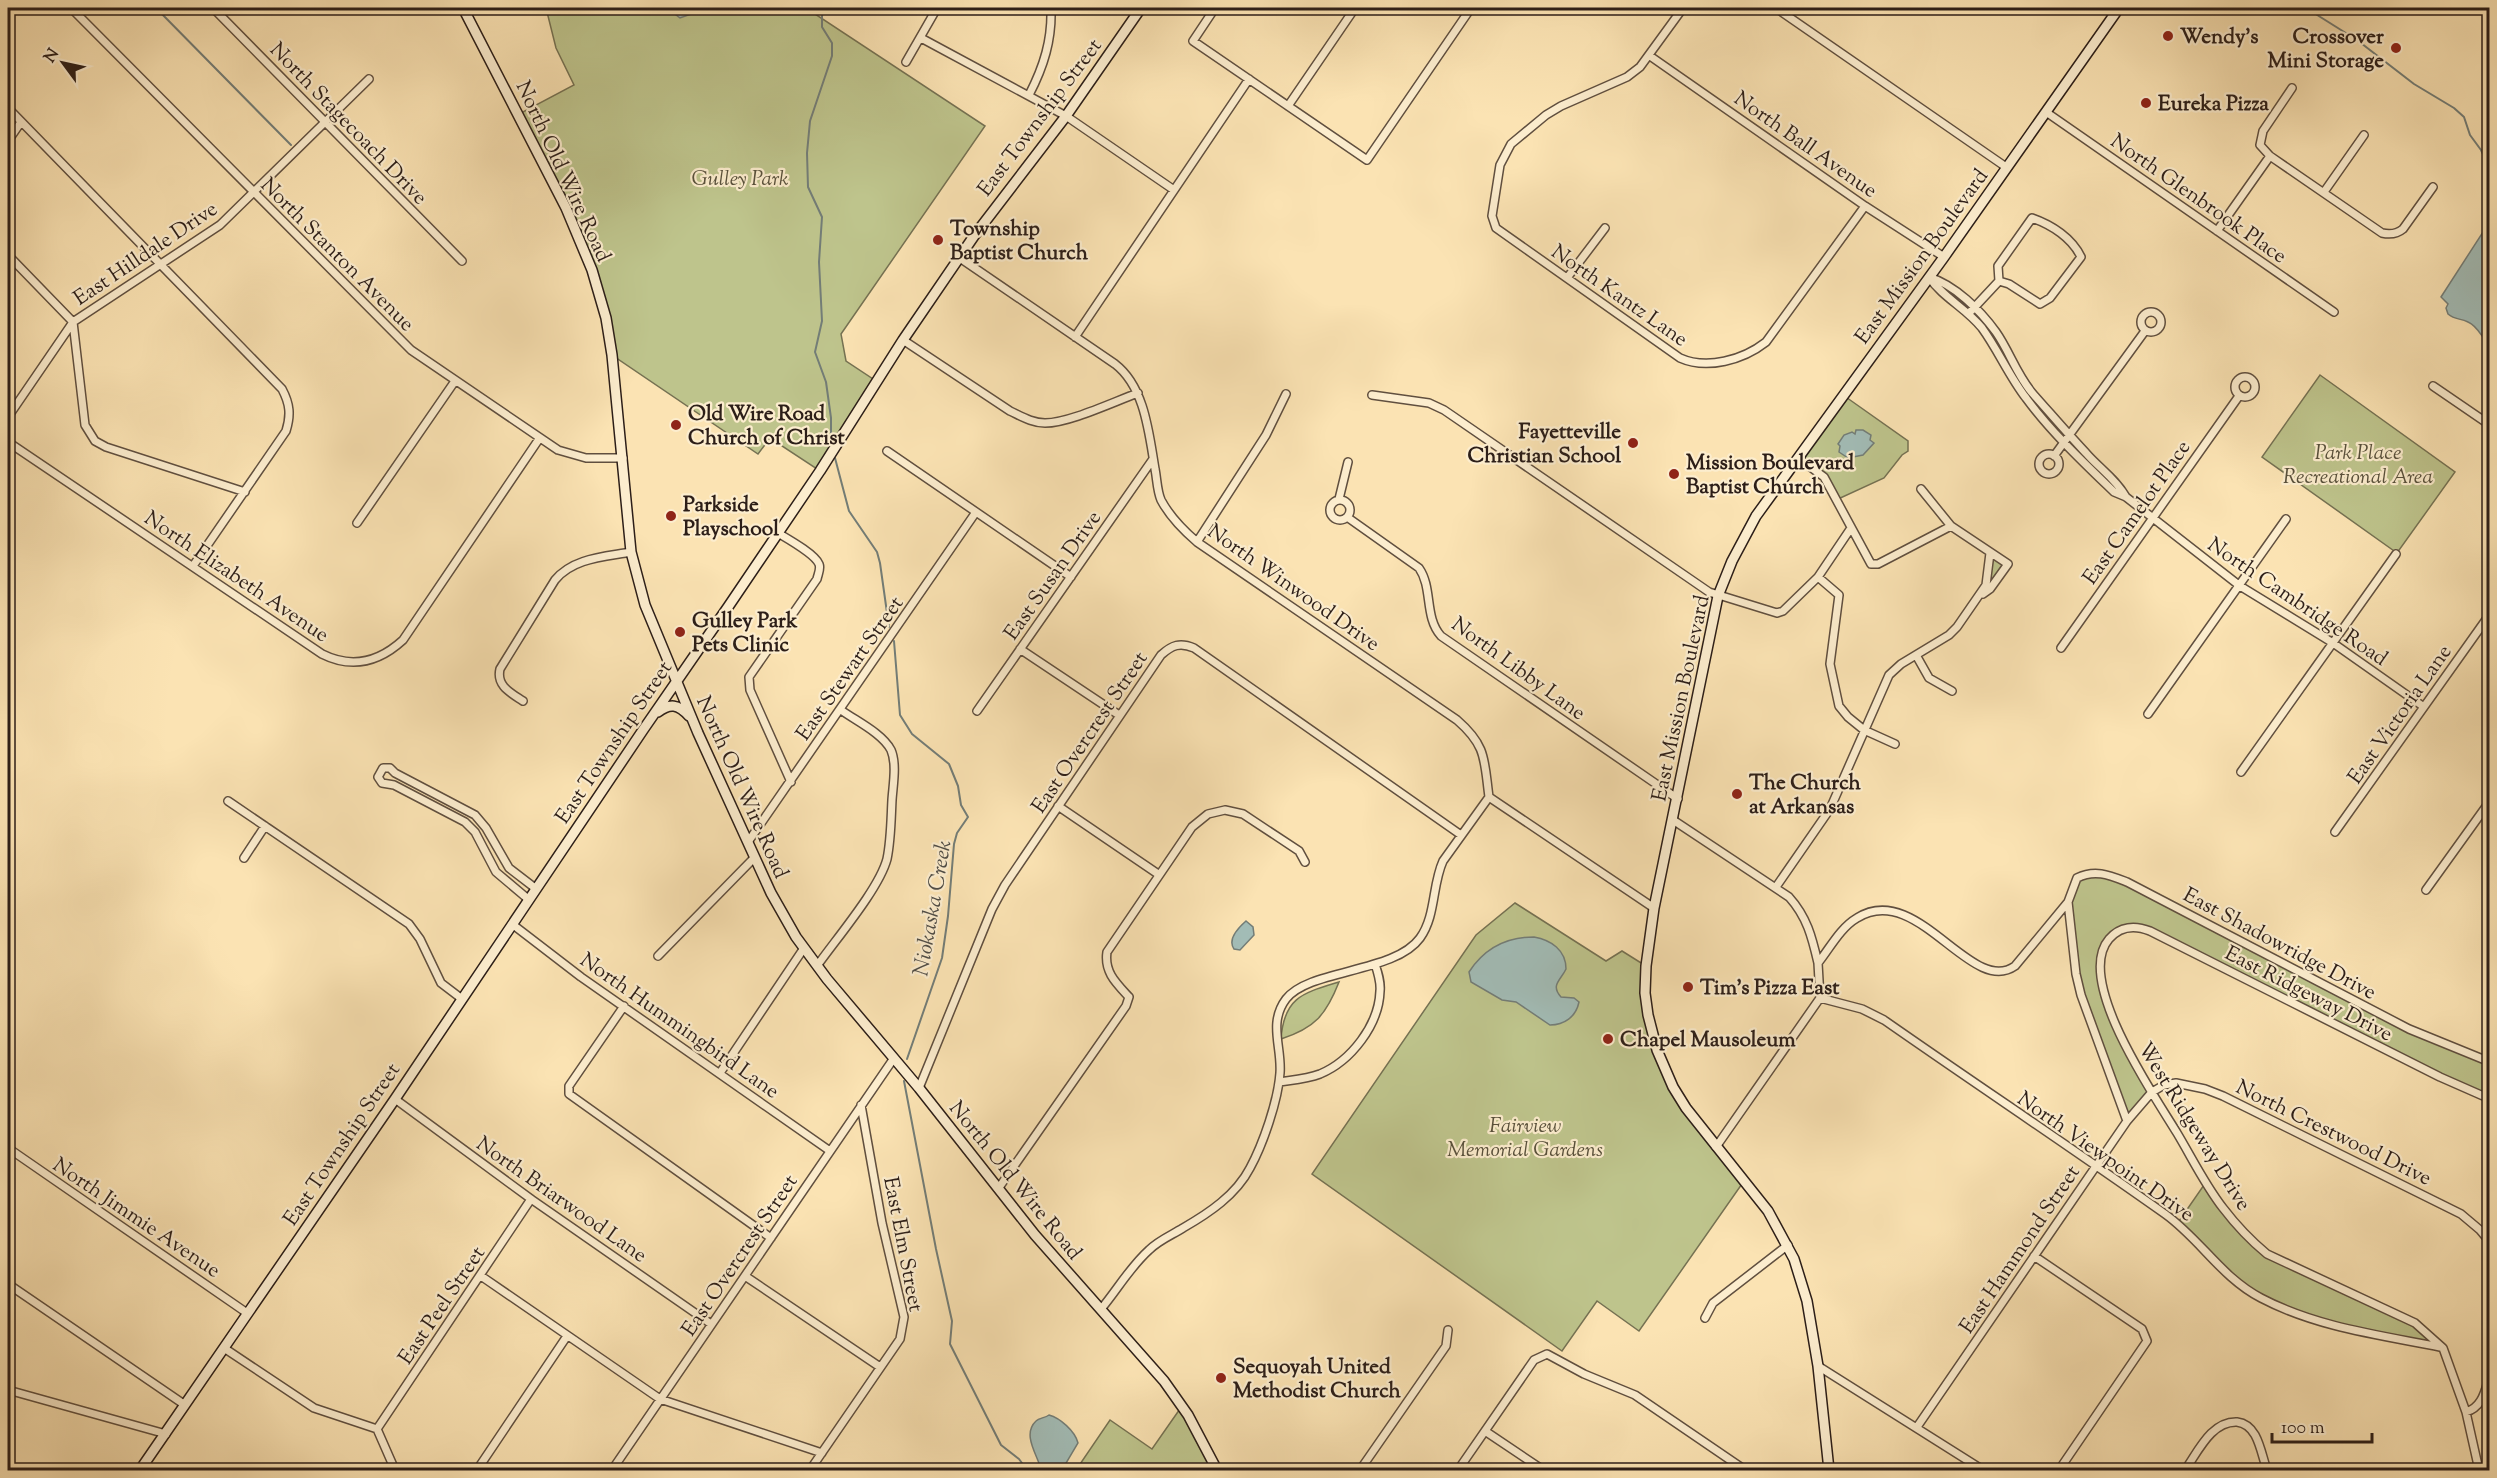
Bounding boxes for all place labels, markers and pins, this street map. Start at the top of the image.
place label: Wendy's [2180,23,2259,53]
place label: Crossover Mini Storage [2268,23,2384,77]
marker: Wendy's [2161,29,2175,43]
marker: Crossover Mini Storage [2389,41,2403,55]
place label: Eureka Pizza [2158,90,2269,120]
marker: Eureka Pizza [2139,96,2153,110]
place label: Township Baptist Church [950,215,1089,269]
marker: Township Baptist Church [931,233,945,247]
place label: Old Wire Road Church of Christ [688,400,846,454]
marker: Old Wire Road Church of Christ [669,418,683,432]
place label: Fayetteville Christian School [1467,418,1621,472]
marker: Fayetteville Christian School [1626,436,1640,450]
place label: Mission Boulevard Baptist Church [1686,449,1854,503]
marker: Mission Boulevard Baptist Church [1667,467,1681,481]
place label: Parkside Playschool [683,491,779,545]
marker: Parkside Playschool [664,509,678,523]
place label: Gulley Park Pets Clinic [692,607,798,661]
marker: Gulley Park Pets Clinic [673,625,687,639]
place label: The Church at Arkansas [1749,769,1862,823]
marker: The Church at Arkansas [1730,787,1744,801]
place label: Tim’s Pizza East [1700,974,1840,1004]
marker: Tim’s Pizza East [1681,980,1695,994]
place label: Chapel Mausoleum [1620,1026,1796,1056]
marker: Chapel Mausoleum [1601,1032,1615,1046]
place label: Sequoyah United Methodist Church [1233,1353,1402,1407]
marker: Sequoyah United Methodist Church [1214,1371,1228,1385]

